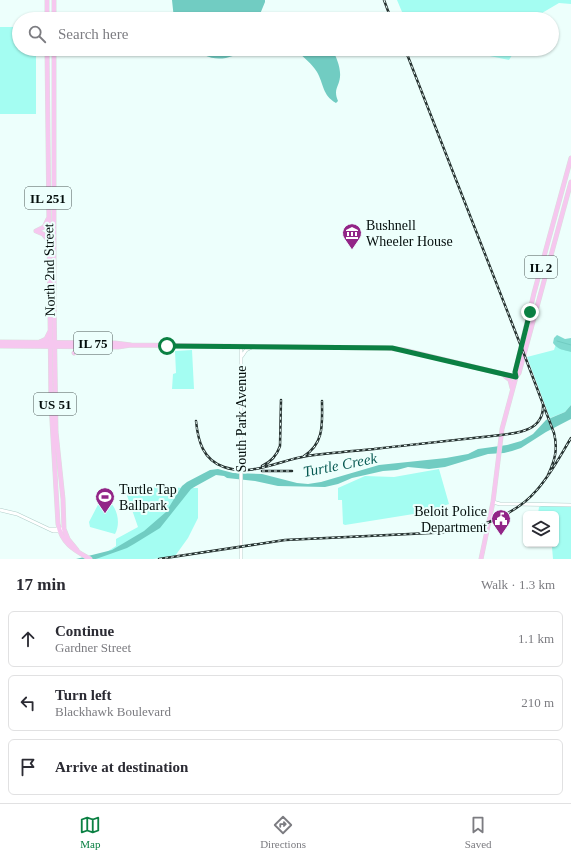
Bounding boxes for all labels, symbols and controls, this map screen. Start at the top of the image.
search box [12,12,559,56]
icon: search [26,23,48,45]
text: Search here [58,26,128,42]
road number: IL 251 [25,187,71,209]
place label: Bushnell Wheeler House [366,218,453,249]
museum icon: Bushnell Wheeler House [341,222,363,250]
street label: North 2nd Street [41,223,58,317]
road number: IL 2 [525,256,557,278]
route end [521,303,539,321]
road number: IL 75 [74,332,112,354]
route start [158,337,176,355]
street label: South Park Avenue [234,365,249,473]
road number: US 51 [34,393,76,415]
water label: Turtle Creek [302,450,379,480]
place label: Turtle Tap Ballpark [119,482,177,513]
sports icon: Turtle Tap Ballpark [94,486,116,514]
place label: Beloit Police Department [414,504,487,535]
public building icon: Beloit Police Department [490,508,512,536]
map controls [523,511,559,547]
button: layers [523,511,559,547]
text: 17 min [16,575,66,594]
text: Walk · 1.3 km [481,577,555,592]
text: Continue [55,623,114,639]
icon: ahead [17,628,39,650]
text: 1.1 km [518,631,554,646]
text: Gardner Street [55,640,131,655]
text: Turn left [55,687,112,703]
icon: left [17,692,39,714]
text: 210 m [521,695,554,710]
text: Blackhawk Boulevard [55,704,171,719]
icon: arrive [17,756,39,778]
text: Arrive at destination [55,759,188,775]
tab: Map [79,814,101,850]
tab: Directions [260,814,306,850]
tab: Saved [465,814,492,850]

